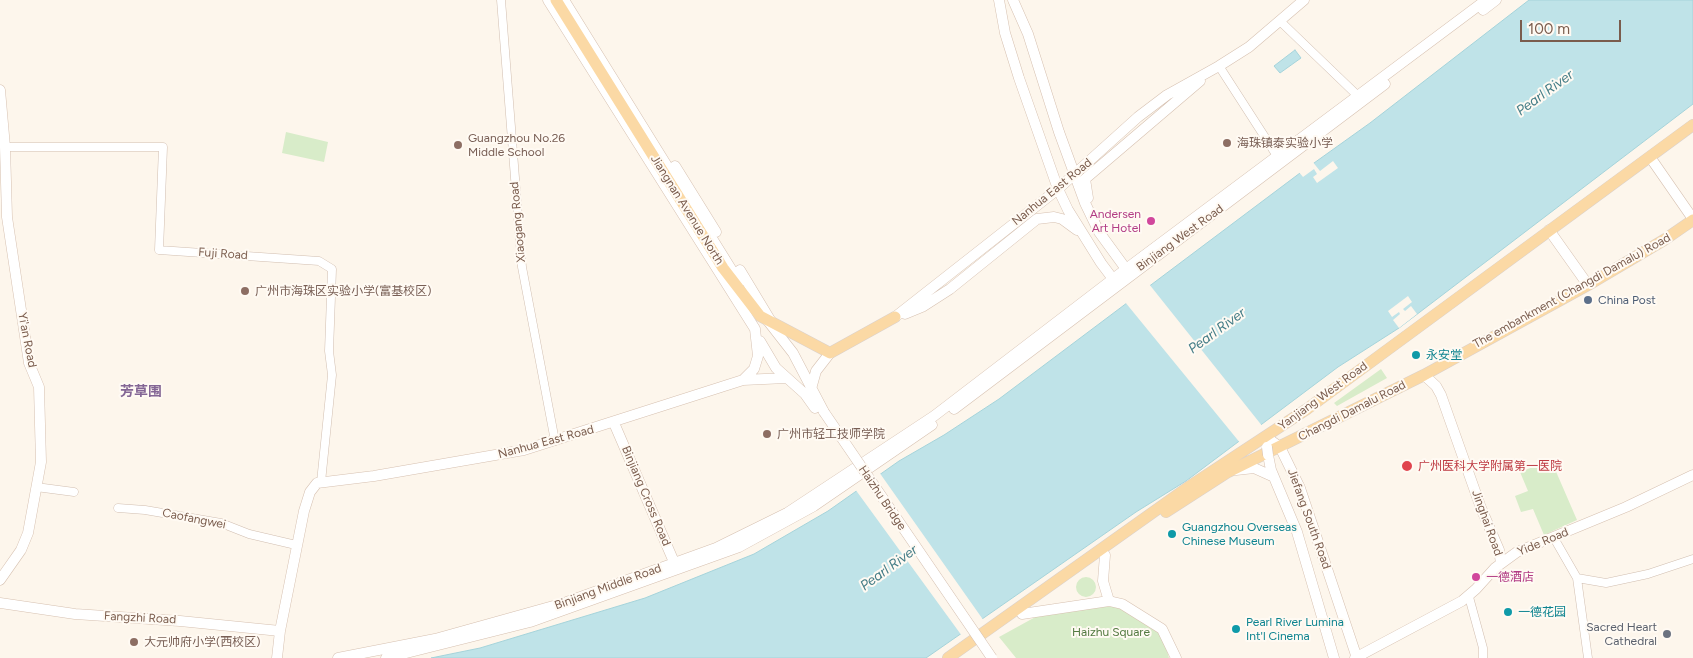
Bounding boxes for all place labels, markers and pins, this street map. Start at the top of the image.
place label: Guangzhou No.26 Middle School [468,131,565,159]
place label: 海珠镇泰实验小学 [1237,136,1333,150]
marker: 海珠镇泰实验小学 [1221,137,1233,149]
marker: Guangzhou No.26 Middle School [452,139,464,151]
place label: Andersen Art Hotel [1090,207,1141,235]
marker: Andersen Art Hotel [1145,215,1157,227]
place label: 广州市海珠区实验小学(富基校区) [255,284,431,298]
marker: 广州市海珠区实验小学(富基校区) [239,285,251,297]
place label: China Post [1598,293,1656,307]
marker: China Post [1582,294,1594,306]
place label: 永安堂 [1426,348,1462,362]
marker: 永安堂 [1410,349,1422,361]
place label: 广州市轻工技师学院 [777,427,885,441]
marker: 广州市轻工技师学院 [761,428,773,440]
marker: 广州医科大学附属第一医院 [1400,459,1414,473]
place label: 广州医科大学附属第一医院 [1418,459,1562,473]
place label: Guangzhou Overseas Chinese Museum [1182,520,1297,548]
marker: Guangzhou Overseas Chinese Museum [1166,528,1178,540]
place label: 一德酒店 [1486,570,1534,584]
marker: 一德酒店 [1470,571,1482,583]
place label: 一德花园 [1518,605,1566,619]
marker: 一德花园 [1502,606,1514,618]
place label: Pearl River Lumina Int'l Cinema [1246,615,1344,643]
place label: Sacred Heart Cathedral [1586,620,1657,648]
marker: Pearl River Lumina Int'l Cinema [1230,623,1242,635]
marker: Sacred Heart Cathedral [1661,628,1673,640]
place label: 大元帅府小学(西校区) [144,635,260,649]
marker: 大元帅府小学(西校区) [128,636,140,648]

